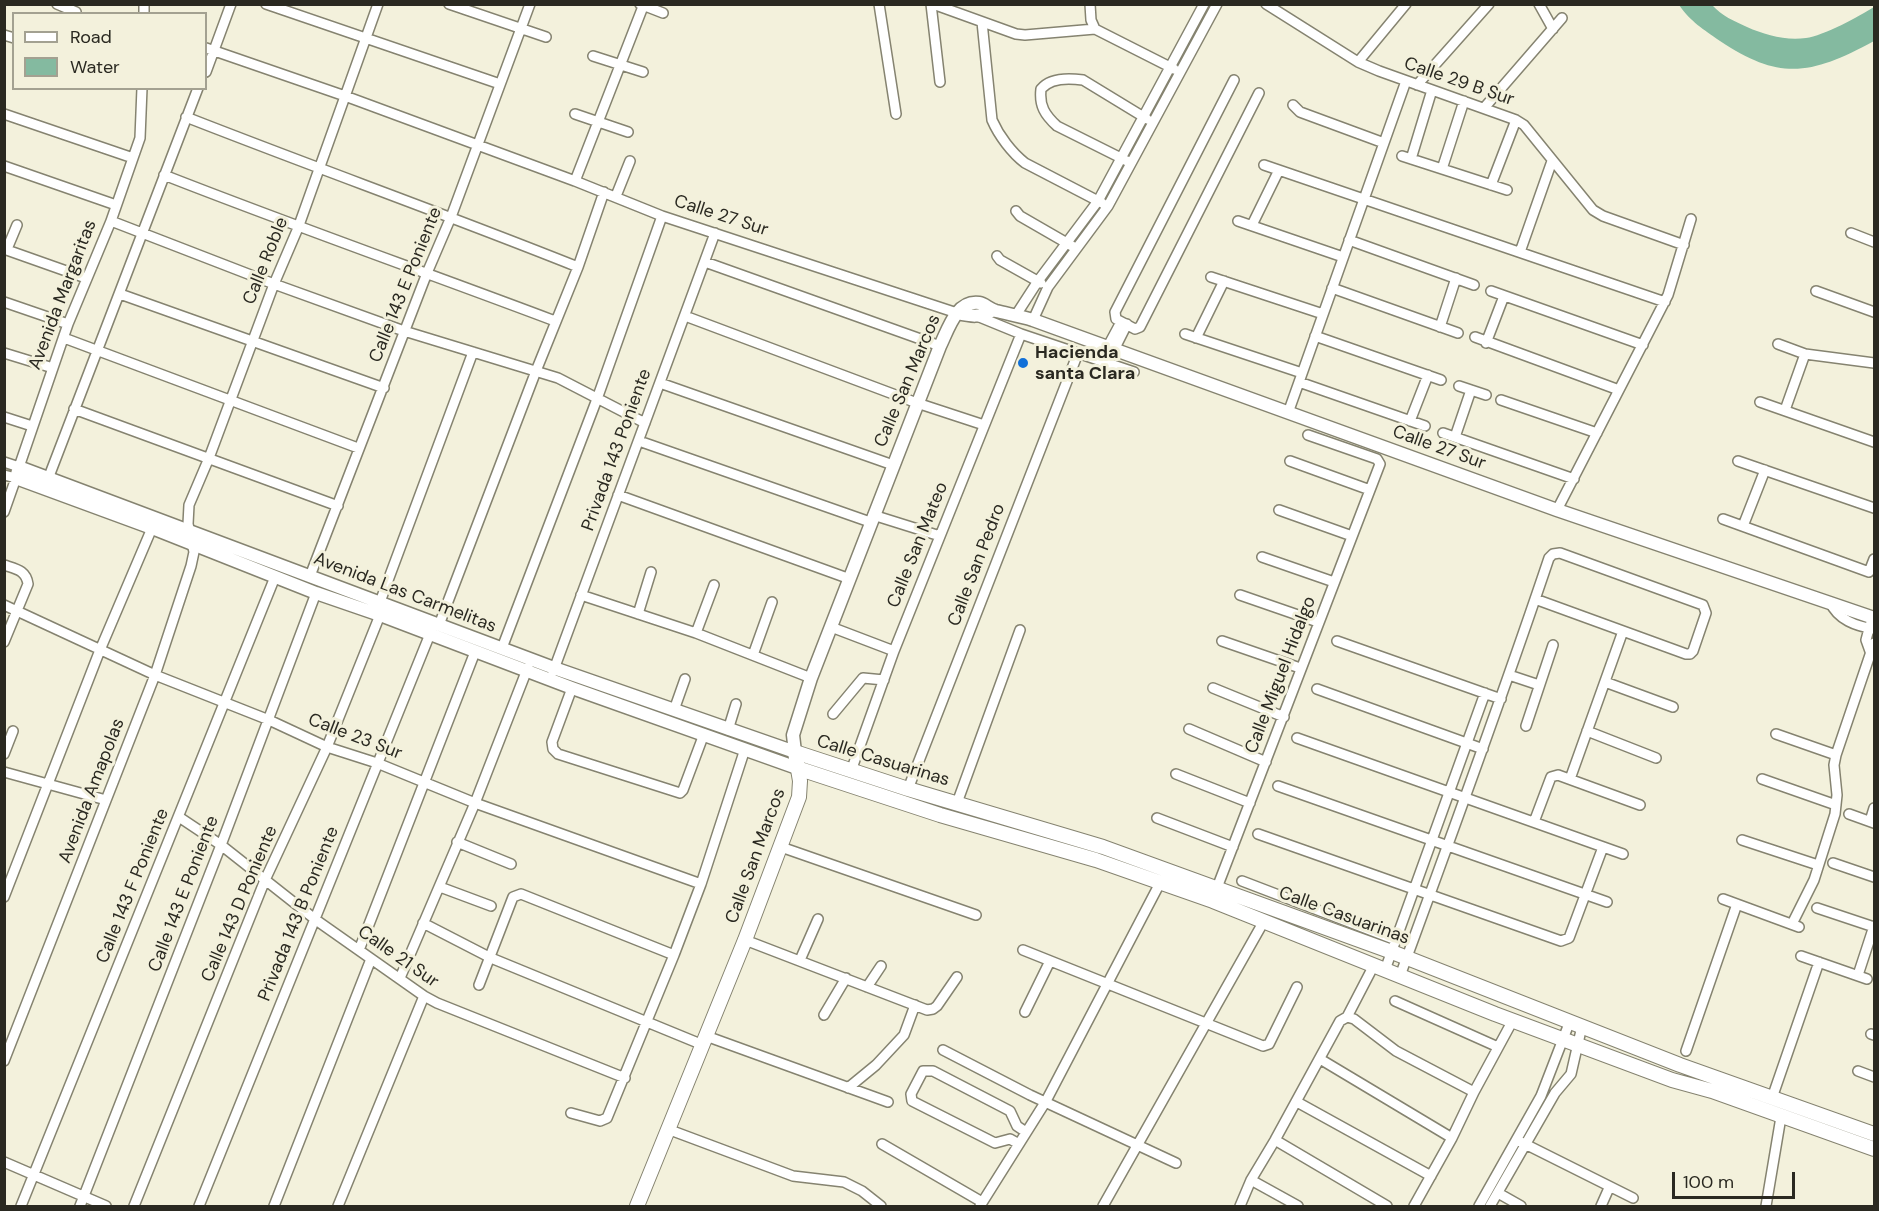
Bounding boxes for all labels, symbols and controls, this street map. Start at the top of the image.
legend [12,12,207,90]
text: Road [70,25,112,49]
street label: Calle 29 B Sur [1401,53,1517,111]
text: Water [70,55,120,79]
street label: Calle 27 Sur [671,191,771,241]
street label: Calle 143 E Poniente [365,204,447,366]
street label: Calle Roble [239,214,293,308]
street label: Avenida Margaritas [24,217,102,373]
street label: Calle San Marcos [870,311,946,451]
place label: Hacienda santa Clara [1035,342,1135,385]
marker: Hacienda santa Clara [1016,356,1030,370]
street label: Privada 143 Poniente [578,366,656,534]
street label: Calle 27 Sur [1389,421,1489,475]
street label: Calle San Mateo [883,479,953,611]
street label: Calle San Pedro [944,501,1010,629]
street label: Avenida Las Carmelitas [311,548,499,638]
street label: Calle Miguel Hidalgo [1241,593,1321,757]
street label: Calle 23 Sur [305,709,405,765]
street label: Avenida Amapolas [54,716,130,866]
street label: Calle Casuarinas [814,731,952,791]
street label: Calle San Marcos [722,785,790,927]
street label: Calle 143 F Poniente [92,805,174,967]
street label: Calle 143 E Poniente [144,813,224,975]
street label: Calle 143 D Poniente [197,823,283,985]
street label: Privada 143 B Poniente [254,823,344,1005]
street label: Calle Casuarinas [1276,882,1412,950]
street label: Calle 21 Sur [353,921,443,993]
scale bar [1675,1160,1798,1198]
text: 100 m [1683,1170,1734,1194]

